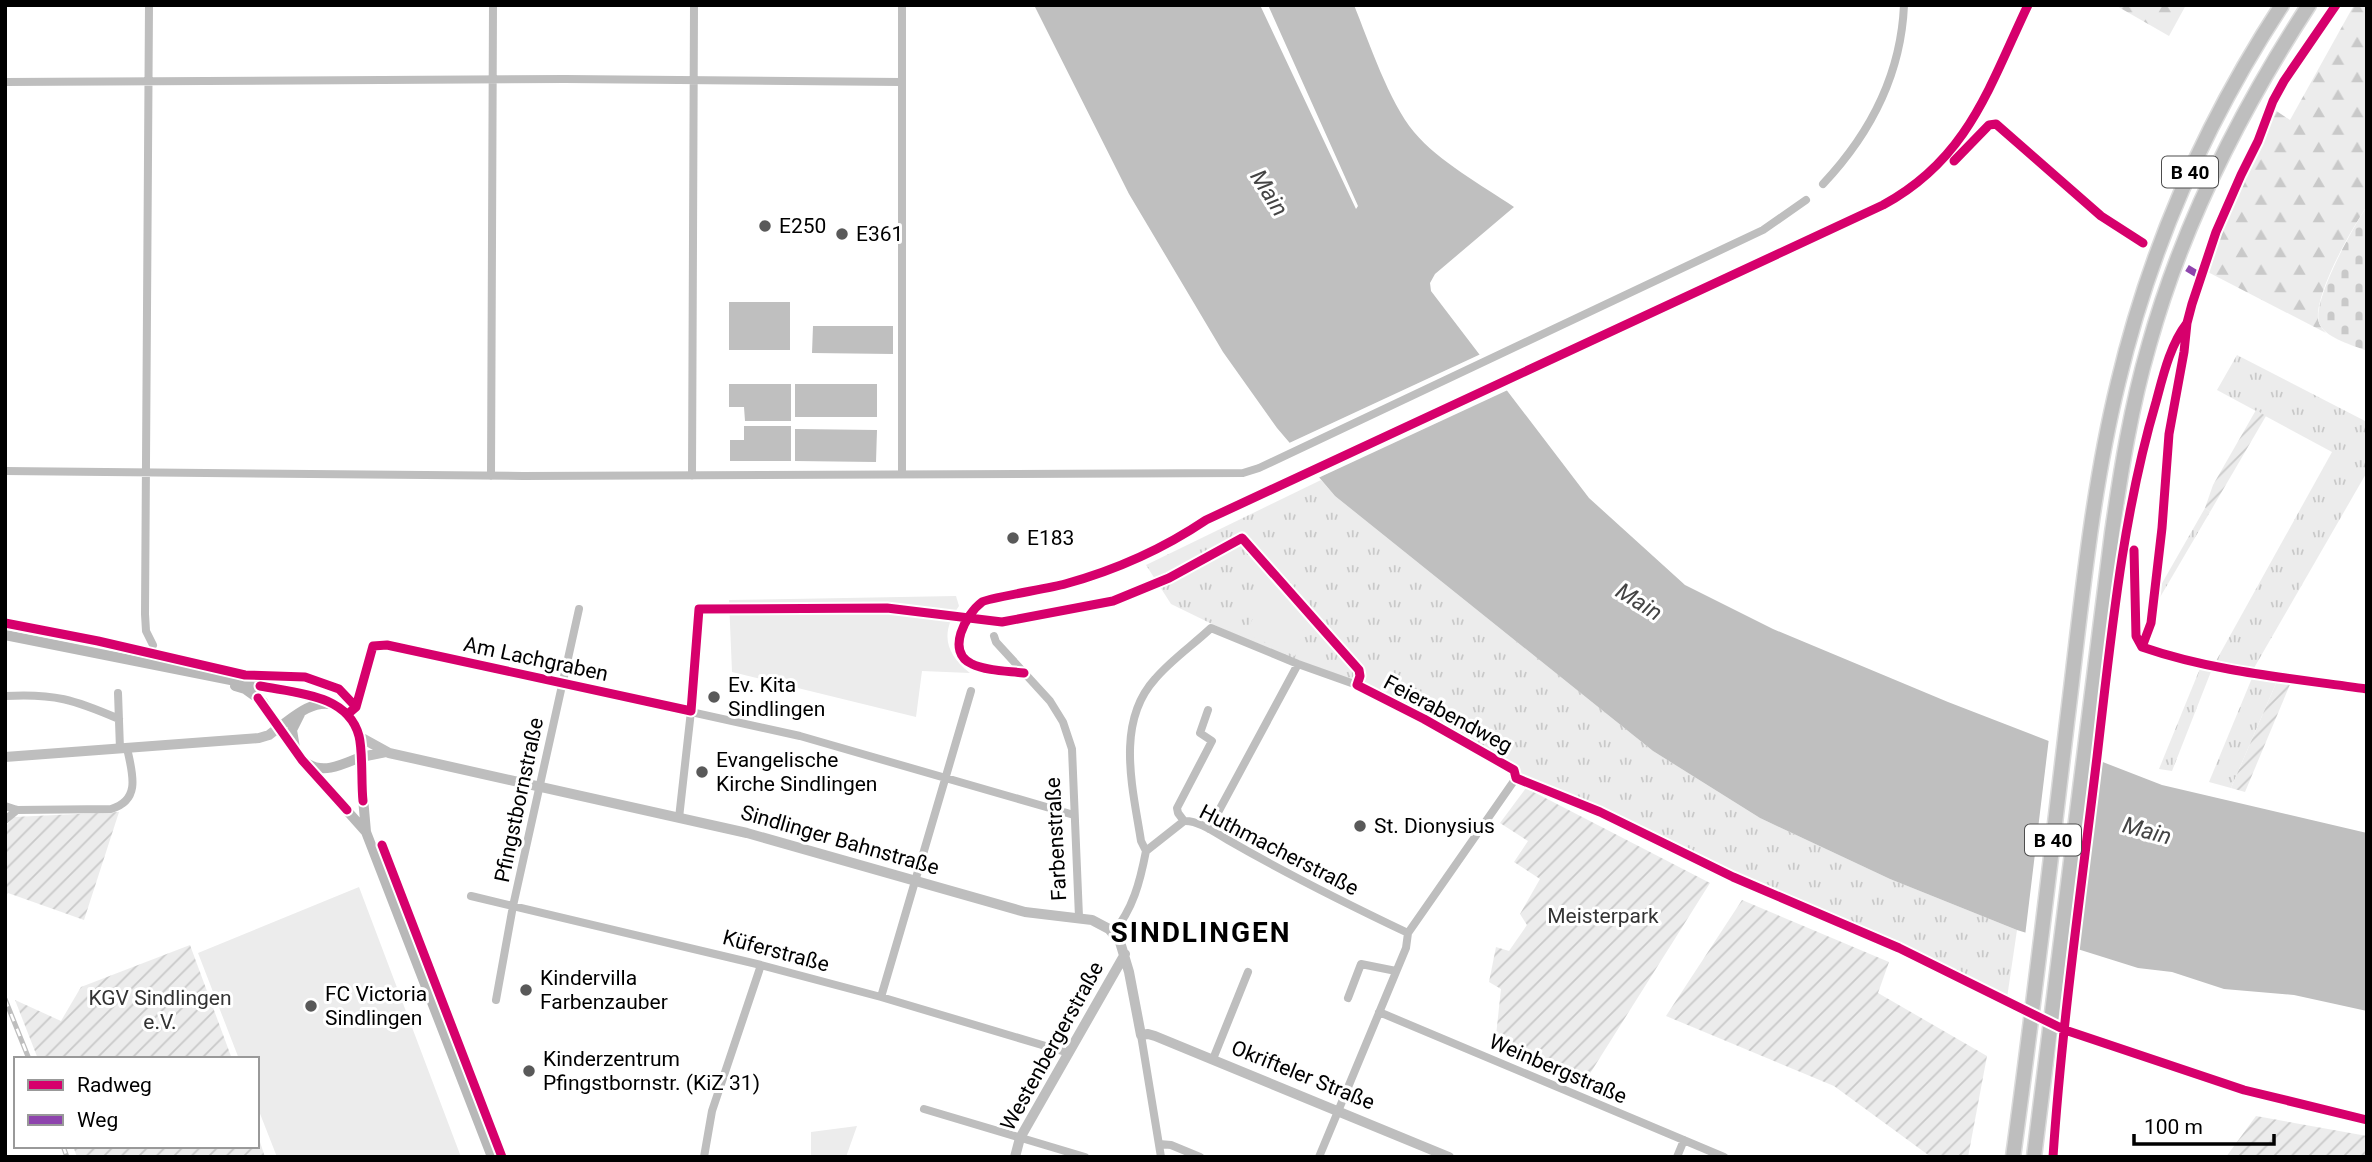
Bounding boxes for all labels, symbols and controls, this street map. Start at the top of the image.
road number: B 40 [2162,156,2218,188]
water label: Main [1244,165,1294,221]
place label: E250 [779,214,826,238]
marker: E250 [757,218,773,234]
place label: E361 [856,222,903,246]
marker: E361 [834,226,850,242]
place label: E183 [1027,526,1074,550]
marker: E183 [1005,530,1021,546]
water label: Main [1611,577,1667,627]
street label: Am Lachgraben [462,632,610,686]
street label: Feierabendweg [1380,670,1516,758]
place label: Ev. Kita Sindlingen [728,673,825,721]
marker: Ev. Kita Sindlingen [706,689,722,705]
street label: Pfingstbornstraße [490,715,548,885]
place label: Evangelische Kirche Sindlingen [716,748,877,796]
marker: Evangelische Kirche Sindlingen [694,764,710,780]
street label: Farbenstraße [1041,777,1071,901]
street label: Sindlinger Bahnstraße [738,800,942,880]
street label: Huthmacherstraße [1196,800,1362,900]
water label: Main [2120,812,2174,850]
place label: St. Dionysius [1374,814,1495,838]
marker: St. Dionysius [1352,818,1368,834]
road number: B 40 [2025,824,2081,856]
park label: Meisterpark [1547,904,1659,928]
district label: SINDLINGEN [1110,916,1292,949]
street label: Küferstraße [720,925,832,977]
street label: Westenbergerstraße [996,957,1108,1135]
place label: Kindervilla Farbenzauber [540,966,668,1014]
place label: FC Victoria Sindlingen [325,982,427,1030]
marker: Kindervilla Farbenzauber [518,982,534,998]
park label: KGV Sindlingen e.V. [88,986,232,1034]
marker: FC Victoria Sindlingen [303,998,319,1014]
street label: Weinbergstraße [1486,1029,1630,1109]
street label: Okrifteler Straße [1228,1035,1378,1115]
place label: Kinderzentrum Pfingstbornstr. (KiZ 31) [543,1047,760,1095]
legend [14,1057,259,1148]
marker: Kinderzentrum Pfingstbornstr. (KiZ 31) [521,1063,537,1079]
text: Radweg [77,1073,152,1097]
scale bar [2134,1102,2274,1146]
text: Weg [77,1108,118,1132]
text: 100 m [2144,1115,2203,1139]

